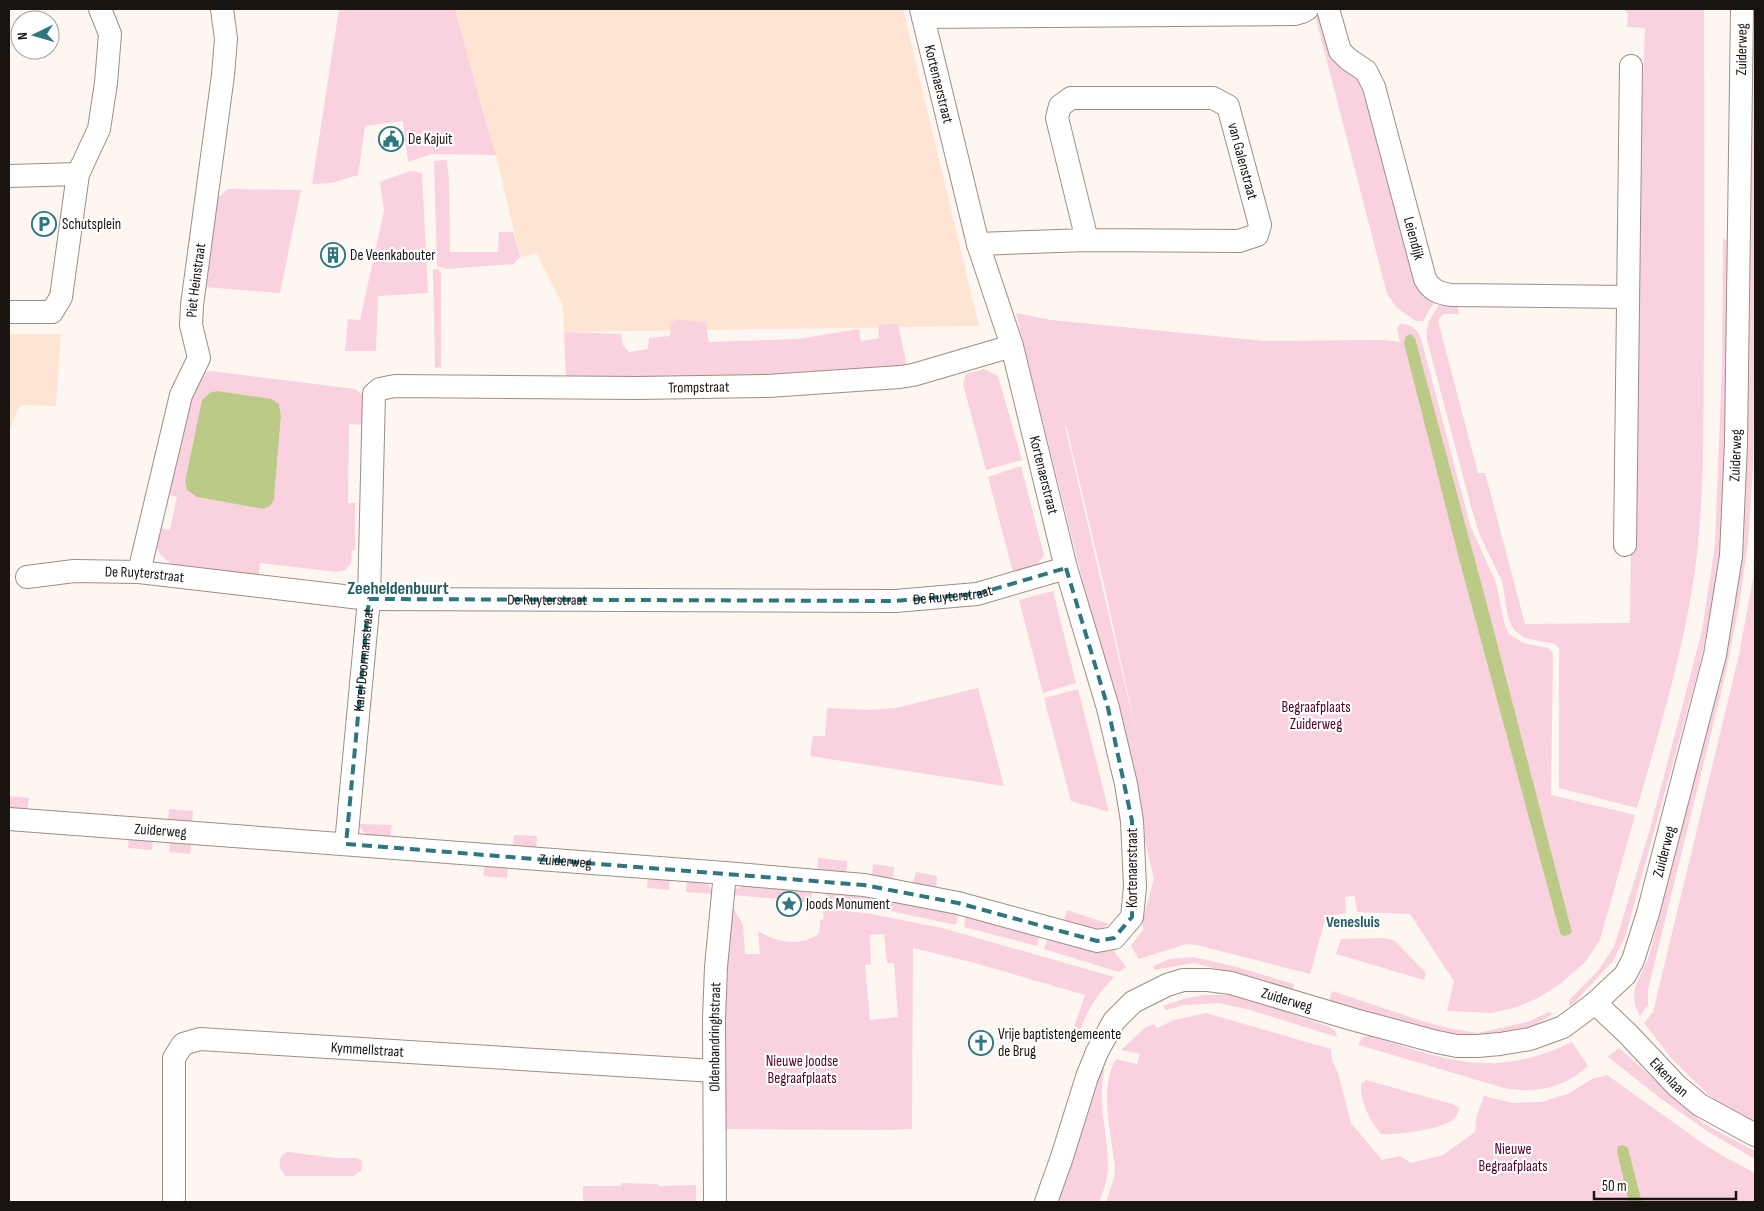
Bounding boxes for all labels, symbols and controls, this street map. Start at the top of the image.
north arrow [10,10,60,60]
street label: Zuiderweg [1732,23,1752,76]
text: N [14,32,31,41]
street label: Kortenaerstraat [920,43,958,126]
street label: van Galenstraat [1223,121,1262,202]
public building icon: De Kajuit [378,126,404,152]
place label: De Kajuit [408,130,453,149]
parking icon: Schutsplein [31,211,57,237]
place label: Schutsplein [62,215,121,234]
street label: Leiendijk [1399,215,1429,262]
street label: Piet Heinstraat [182,241,210,318]
building icon: De Veenkabouter [320,242,346,268]
place label: De Veenkabouter [350,246,436,265]
street label: Trompstraat [668,378,730,398]
street label: Zuiderweg [1725,429,1746,482]
street label: Kortenaerstraat [1025,434,1063,517]
street label: De Ruyterstraat [105,562,186,587]
district label: Zeeheldenbuurt [347,578,449,599]
street label: De Ruyterstraat [912,581,995,609]
street label: De Ruyterstraat [507,591,587,610]
street label: Karel Doormanstraat [349,607,378,713]
park label: Begraafplaats Zuiderweg [1281,698,1351,734]
street label: Zuiderweg [134,819,187,842]
street label: Zuiderweg [1649,824,1680,879]
street label: Kortenaerstraat [1123,827,1142,908]
street label: Zuiderweg [539,850,592,873]
place icon: Joods Monument [776,891,802,917]
place label: Joods Monument [805,895,891,914]
district label: Venesluis [1326,913,1380,932]
street label: Oldenbandringhstraat [705,981,725,1092]
street label: Zuiderweg [1259,984,1315,1017]
place label: Vrije baptistengemeente de Brug [998,1025,1121,1061]
church icon: Vrije baptistengemeente de Brug [968,1030,994,1056]
street label: Kymmellstraat [330,1038,405,1062]
park label: Nieuwe Joodse Begraafplaats [766,1052,838,1088]
street label: Eikenlaan [1645,1054,1692,1101]
park label: Nieuwe Begraafplaats [1478,1140,1548,1176]
scale bar [1594,1168,1736,1200]
text: 50 m [1602,1177,1627,1196]

